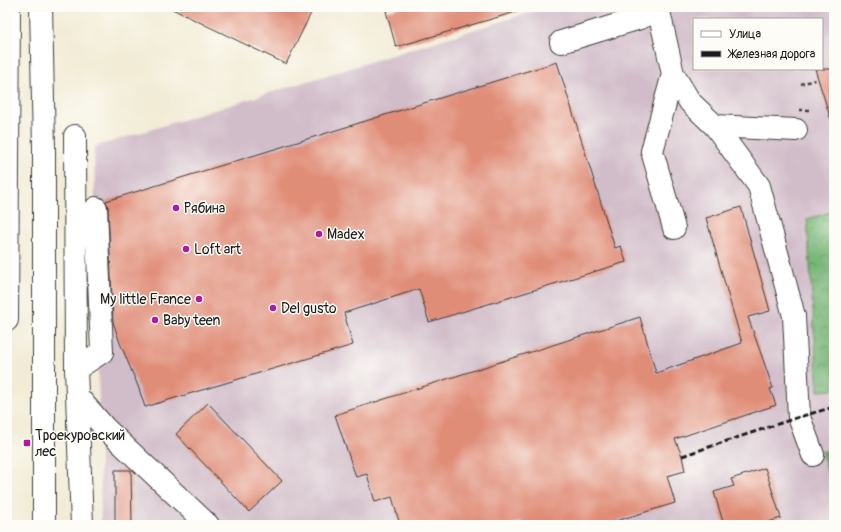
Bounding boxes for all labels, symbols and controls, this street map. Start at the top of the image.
legend [693,18,823,70]
text: Улица [729,27,761,42]
text: Железная дорога [727,47,816,62]
place label: Рябина [184,200,225,217]
marker: Рябина [171,203,181,213]
place label: Madex [327,226,365,243]
marker: Madex [314,229,324,239]
place label: Loft art [194,241,241,258]
marker: Loft art [181,244,191,254]
place label: My little France [100,291,191,308]
marker: My little France [194,294,204,304]
place label: Del gusto [281,300,337,317]
marker: Del gusto [268,303,278,313]
place label: Baby teen [163,312,220,329]
marker: Baby teen [150,315,160,325]
place label: Троекуровский лес [35,427,125,460]
marker: Троекуровский лес [22,438,32,448]

